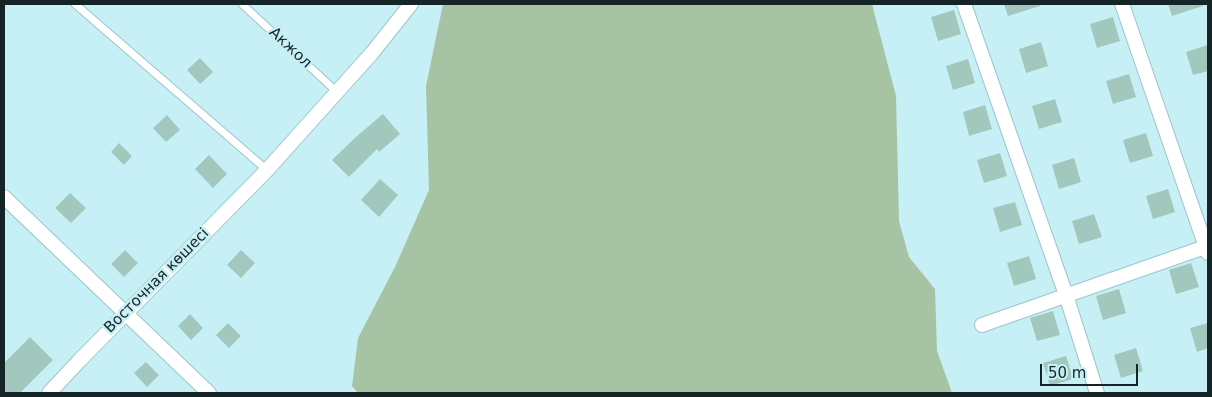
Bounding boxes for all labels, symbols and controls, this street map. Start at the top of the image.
street label: Акжол [265,24,315,72]
street label: Восточная көшесі [101,225,213,337]
scale bar [1042,354,1140,386]
text: 50 m [1048,364,1086,382]

